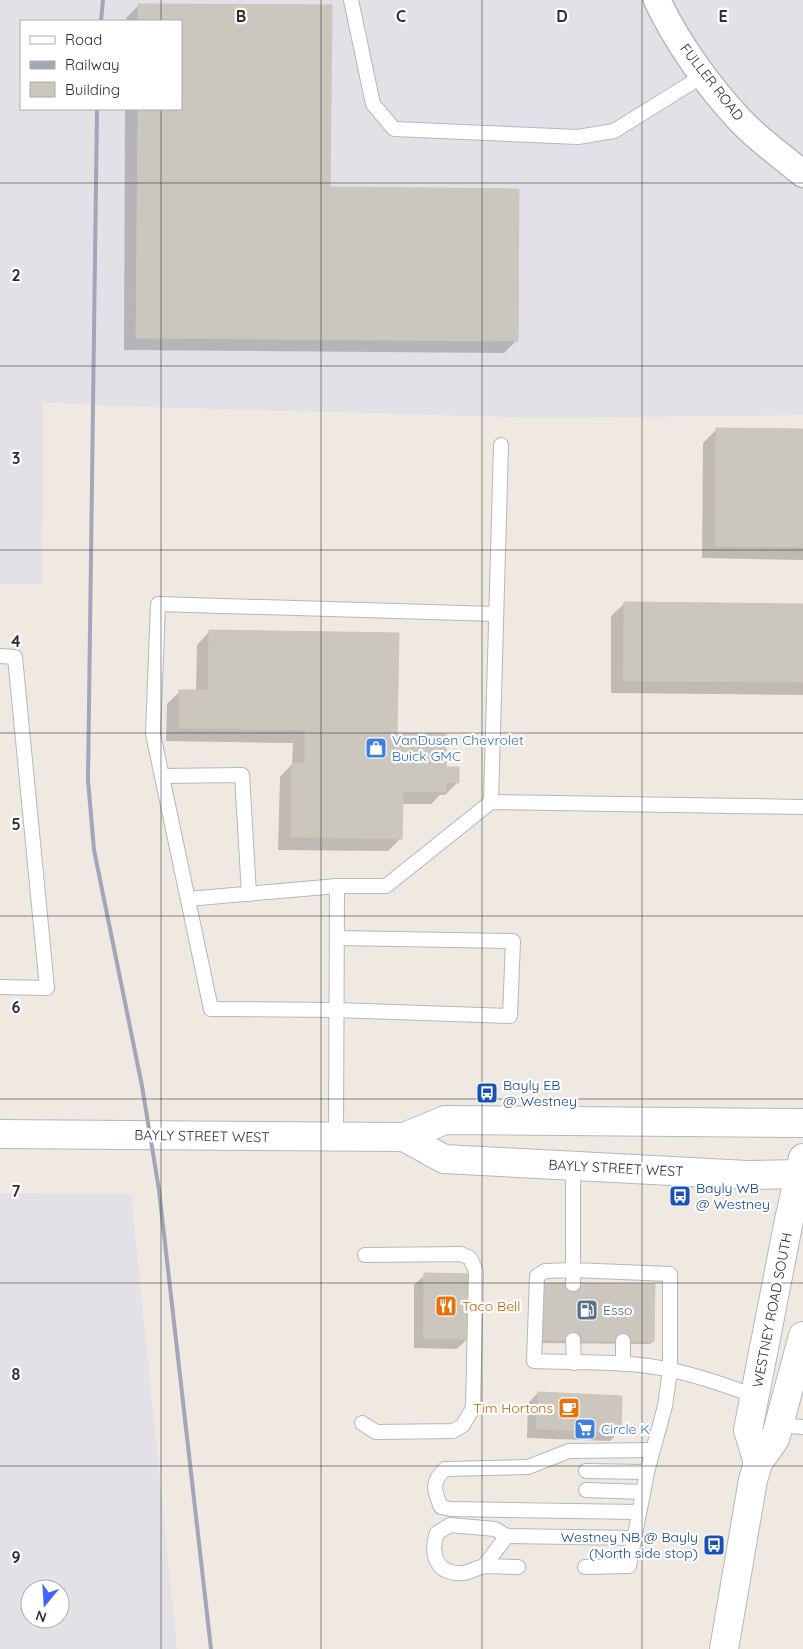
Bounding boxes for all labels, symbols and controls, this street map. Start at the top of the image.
text: B [236,6,246,26]
text: C [396,6,406,26]
text: D [556,6,568,26]
text: E [718,6,728,26]
legend [20,20,182,110]
text: Road [65,30,102,49]
street label: FULLER ROAD [676,40,748,124]
text: Railway [65,55,120,74]
text: Building [65,80,120,99]
text: 2 [11,265,21,285]
text: 3 [12,448,20,468]
text: 4 [11,631,21,651]
place label: VanDusen Chevrolet Buick GMC [392,731,524,765]
shop icon: VanDusen Chevrolet Buick GMC [364,736,388,760]
text: 5 [11,814,21,834]
text: 6 [12,997,21,1017]
place label: Bayly EB @ Westney [503,1076,577,1110]
bus stop icon: Bayly EB @ Westney [475,1081,499,1105]
street label: BAYLY STREET WEST [134,1126,270,1146]
street label: BAYLY STREET WEST [548,1155,684,1181]
place label: Bayly WB @ Westney [696,1179,770,1213]
text: 7 [12,1181,21,1201]
bus stop icon: Bayly WB @ Westney [668,1184,692,1208]
street label: WESTNEY ROAD SOUTH [748,1231,796,1389]
restaurant icon: Taco Bell [434,1294,458,1318]
place label: Taco Bell [462,1297,521,1315]
fuel station icon: Esso [575,1298,599,1322]
place label: Esso [603,1301,633,1319]
text: 8 [12,1364,21,1384]
cafe icon: Tim Hortons [557,1396,581,1420]
place label: Tim Hortons [473,1399,553,1417]
supermarket icon: Circle K [573,1417,597,1441]
place label: Circle K [601,1420,650,1438]
place label: Westney NB @ Bayly (North side stop) [561,1528,698,1562]
bus stop icon: Westney NB @ Bayly (North side stop) [702,1533,726,1557]
text: 9 [11,1547,21,1567]
north arrow [20,1579,70,1629]
text: N [33,1606,49,1627]

